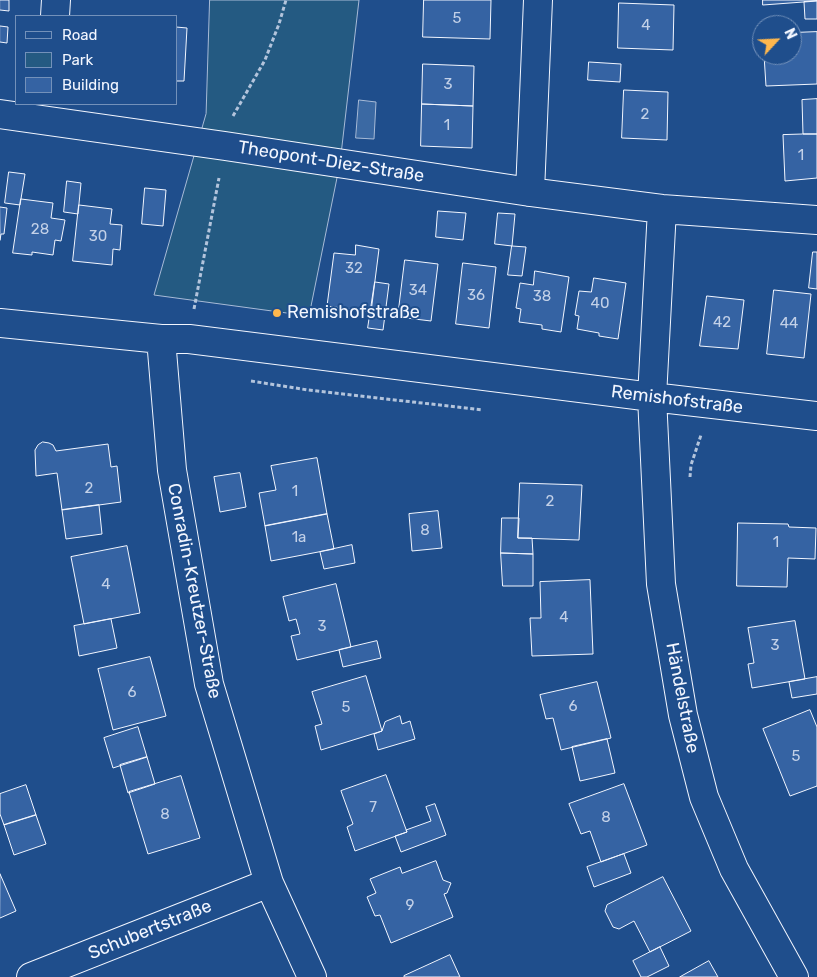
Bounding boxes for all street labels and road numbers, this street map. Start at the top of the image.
street label: Theopont-Diez-Straße [236,137,426,187]
street label: Remishofstraße [610,381,744,419]
street label: Conradin-Kreutzer-Straße [163,481,225,701]
street label: Händelstraße [661,641,703,755]
street label: Schubertstraße [85,895,215,965]

